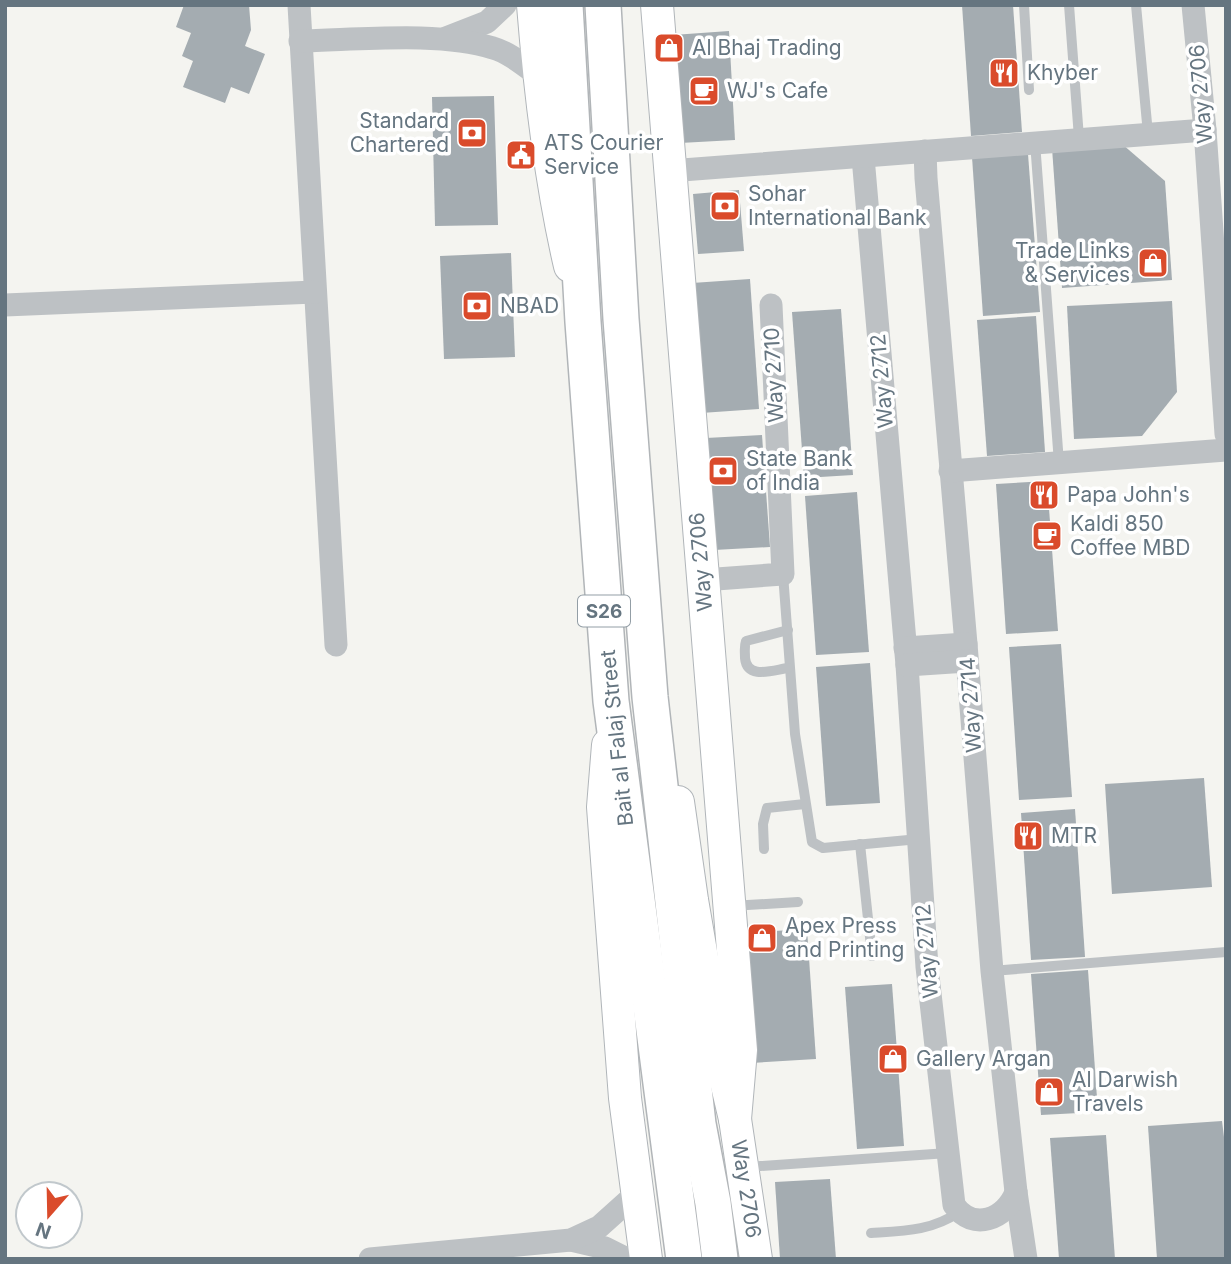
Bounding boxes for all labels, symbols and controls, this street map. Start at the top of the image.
shop icon: Al Bhaj Trading [652,31,686,65]
place label: Al Bhaj Trading [692,35,842,60]
street label: Way 2706 [1184,43,1217,145]
restaurant icon: Khyber [987,56,1021,90]
place label: Khyber [1027,60,1098,85]
cafe icon: WJ's Cafe [687,74,721,108]
place label: WJ's Cafe [727,78,828,103]
place label: Standard Chartered [350,108,449,157]
bank icon: Standard Chartered [455,116,489,150]
place label: ATS Courier Service [544,130,664,179]
public building icon: ATS Courier Service [504,138,538,172]
place label: Sohar International Bank [748,181,927,230]
bank icon: Sohar International Bank [708,189,742,223]
place label: Trade Links & Services [1015,238,1130,287]
shop icon: Trade Links & Services [1136,246,1170,280]
bank icon: NBAD [460,289,494,323]
place label: NBAD [500,293,559,318]
street label: Way 2710 [759,327,788,423]
street label: Way 2712 [865,333,898,429]
place label: State Bank of India [746,446,853,495]
bank icon: State Bank of India [706,454,740,488]
restaurant icon: Papa John's [1027,478,1061,512]
place label: Papa John's [1067,482,1190,507]
street label: Way 2706 [684,511,717,613]
place label: Kaldi 850 Coffee MBD [1070,511,1190,560]
cafe icon: Kaldi 850 Coffee MBD [1030,519,1064,553]
road number: S26 [578,596,630,626]
street label: Bait al Falaj Street [595,649,638,827]
street label: Way 2714 [955,656,986,754]
restaurant icon: MTR [1011,819,1045,853]
place label: MTR [1051,823,1097,848]
street label: Way 2712 [910,903,943,999]
place label: Apex Press and Printing [785,913,904,962]
shop icon: Apex Press and Printing [745,921,779,955]
shop icon: Gallery Argan [876,1042,910,1076]
place label: Gallery Argan [916,1046,1051,1071]
place label: Al Darwish Travels [1072,1067,1178,1116]
shop icon: Al Darwish Travels [1032,1075,1066,1109]
street label: Way 2706 [726,1138,767,1240]
north arrow [14,1180,84,1250]
text: N [33,1217,54,1244]

